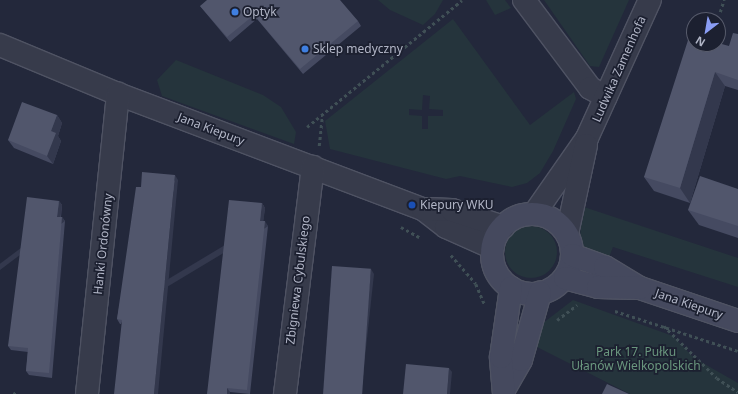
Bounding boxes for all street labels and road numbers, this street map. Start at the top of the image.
street label: Ludwika Zamenhofa [589,14,649,124]
street label: Jana Kiepury [176,110,246,148]
street label: Hanki Ordonówny [91,193,115,295]
street label: Zbigniewa Cybulskiego [283,215,313,345]
street label: Jana Kiepury [653,286,725,322]

